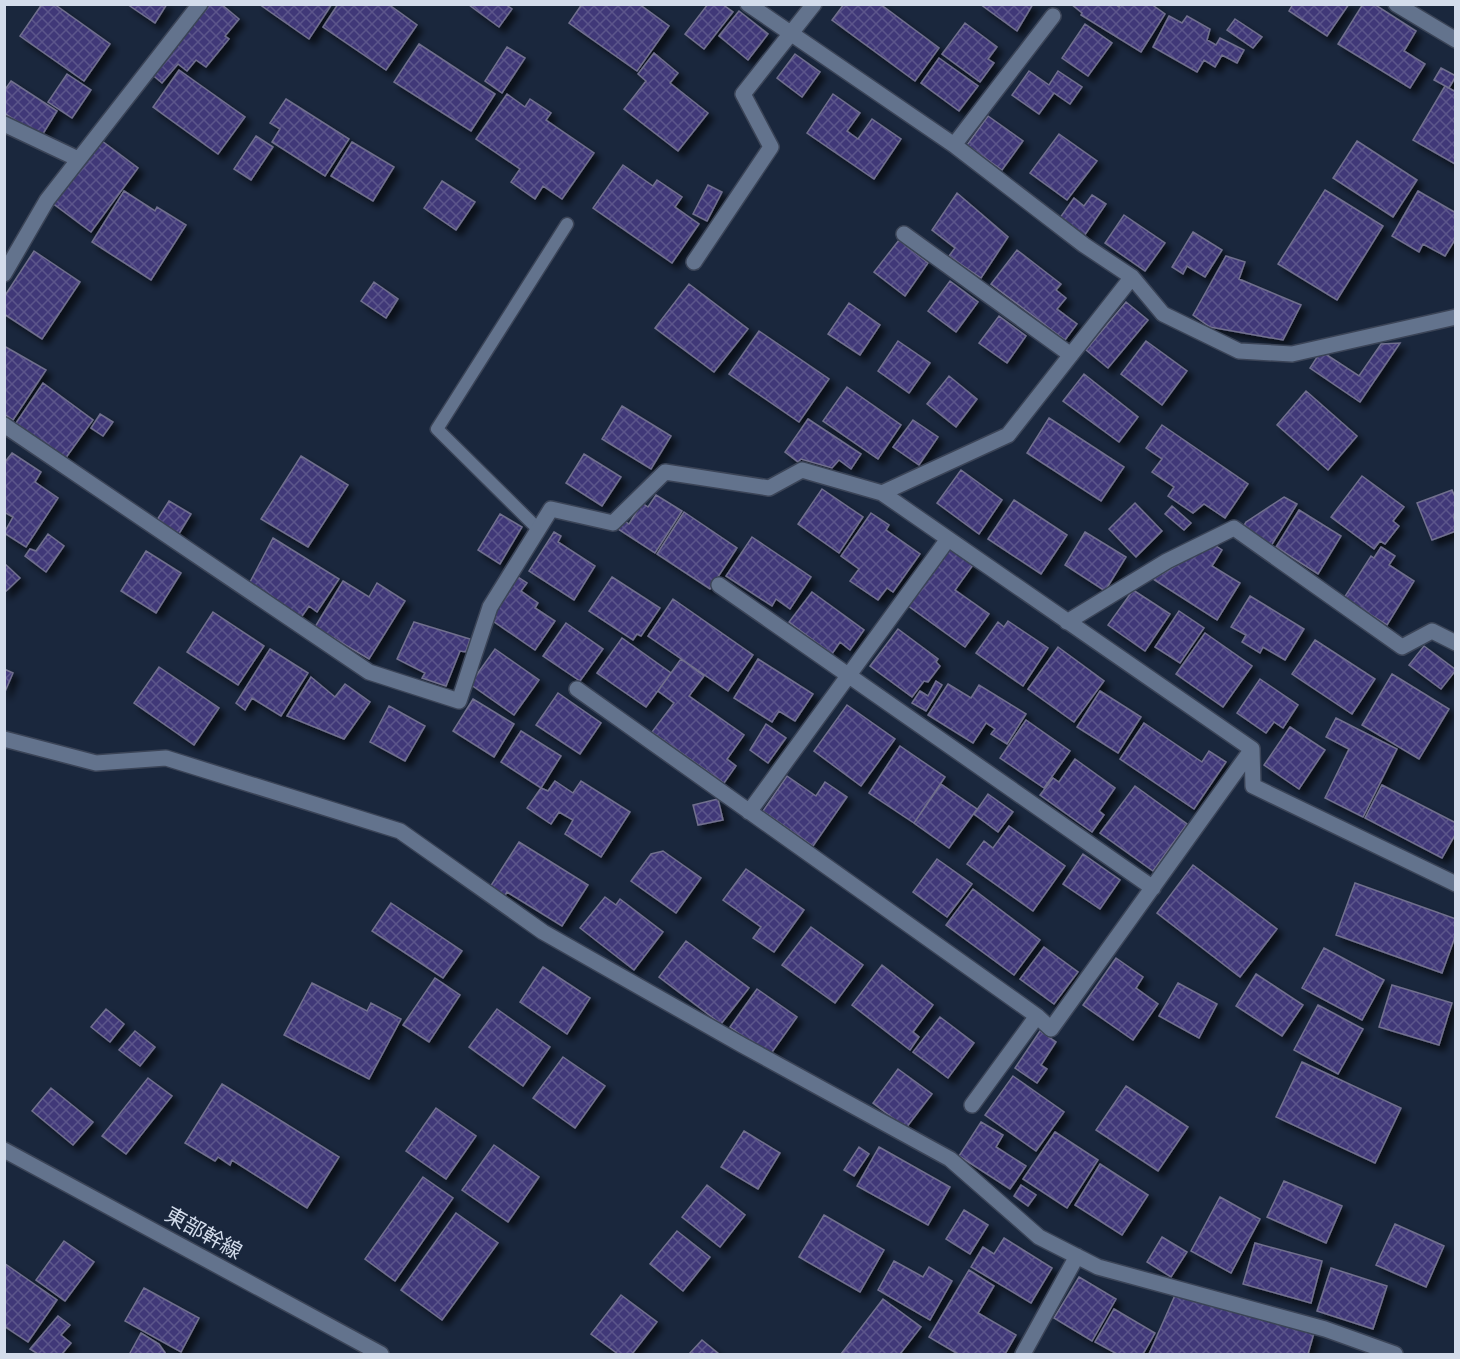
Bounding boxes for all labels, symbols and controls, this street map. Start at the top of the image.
street label: 東部幹線 [159,1200,247,1268]

